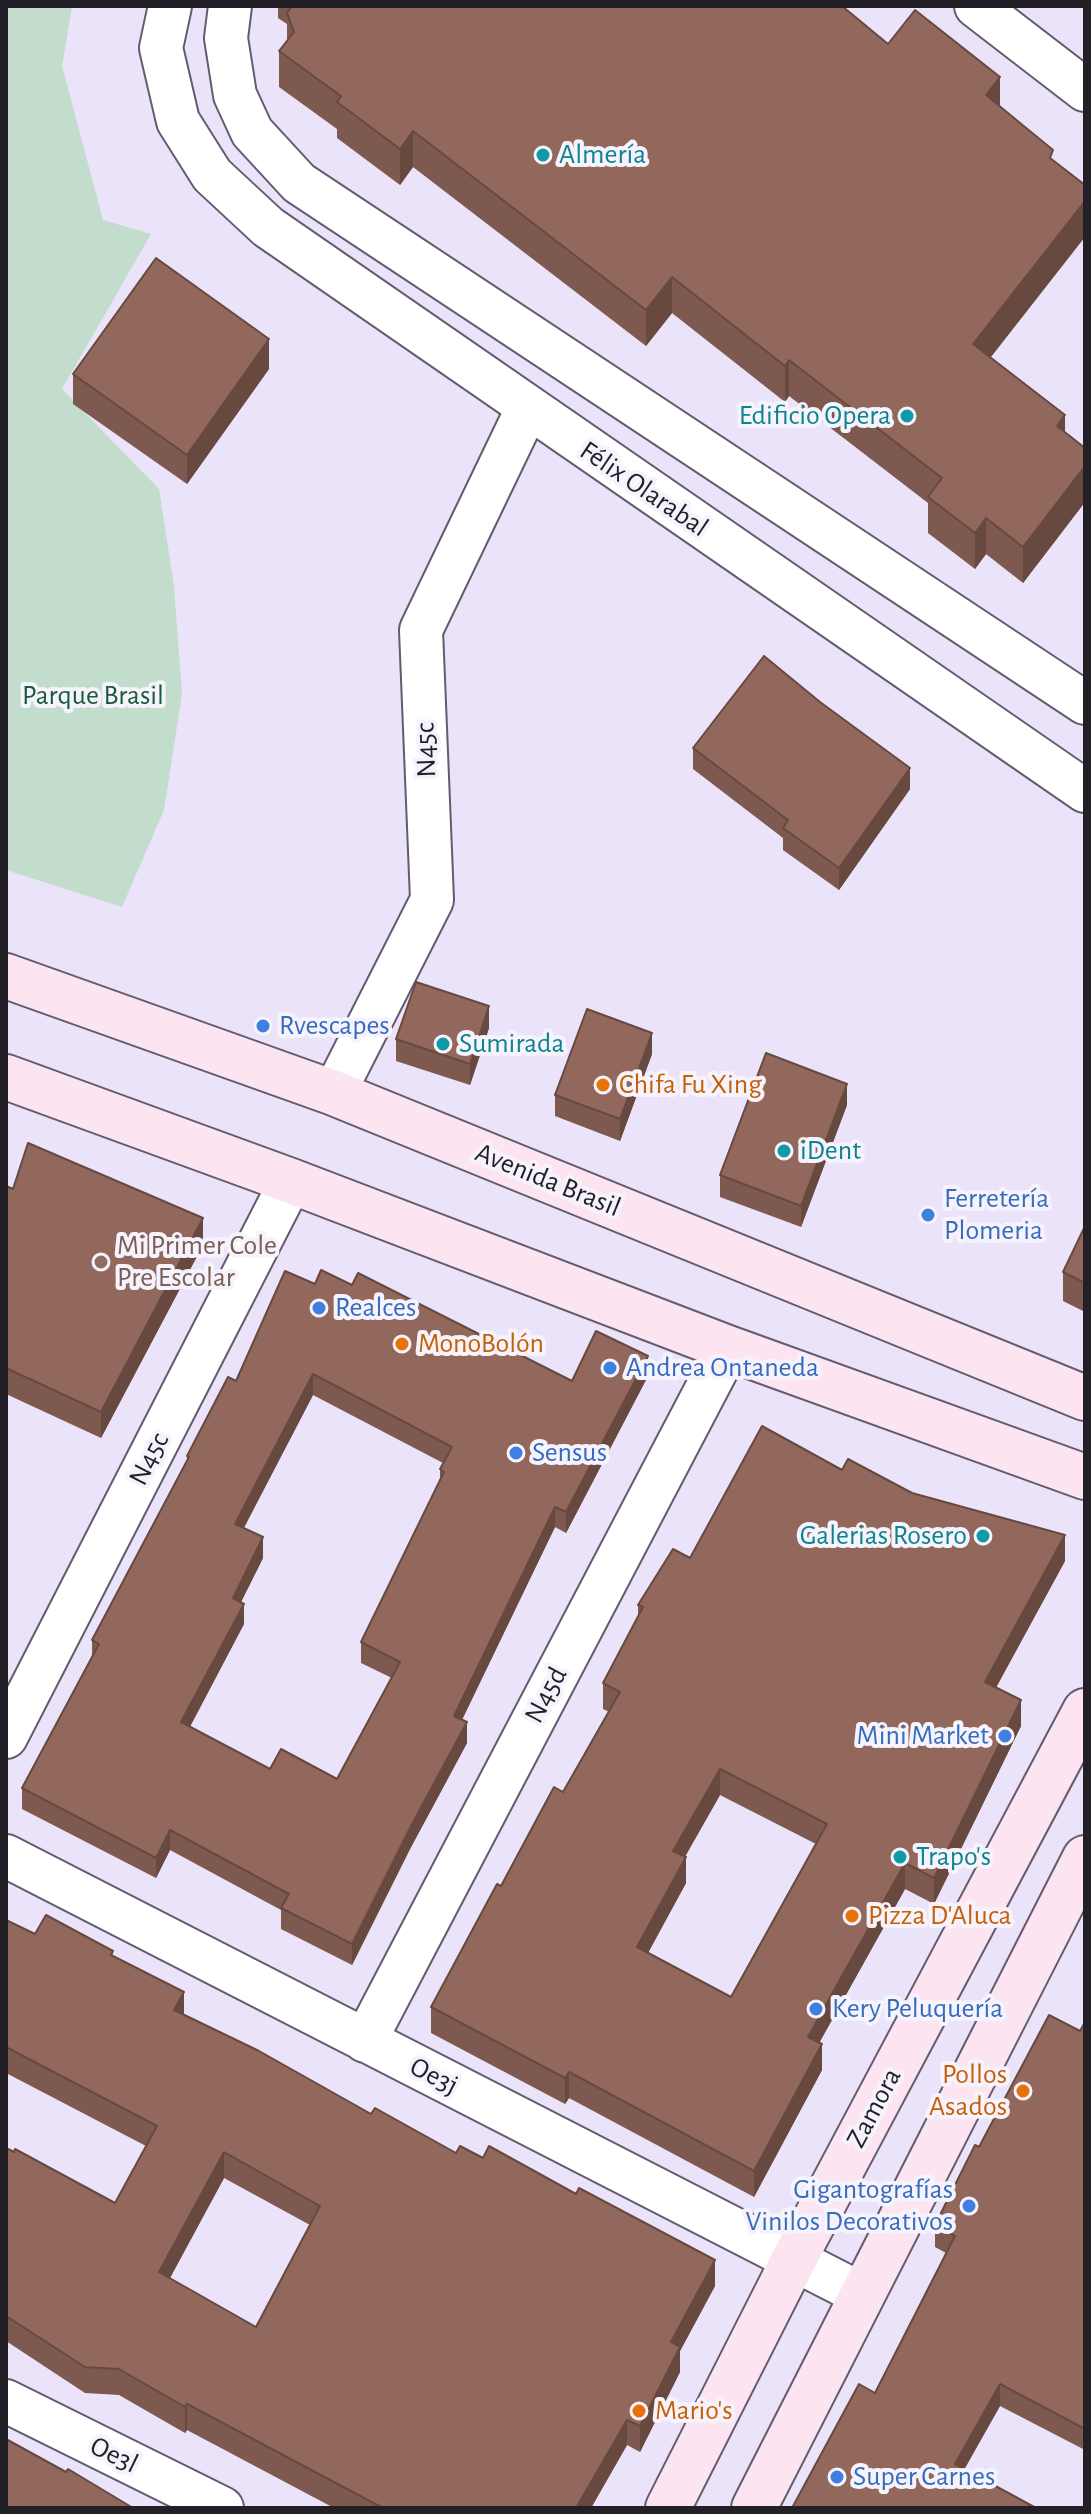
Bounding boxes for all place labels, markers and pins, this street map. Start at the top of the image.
place label: Almería [559,138,646,172]
marker: Almería [534,146,552,164]
place label: Edificio Opera [739,399,891,433]
marker: Edificio Opera [898,407,916,425]
place label: Rvescapes [279,1009,390,1043]
marker: Rvescapes [254,1017,272,1035]
place label: Sumirada [459,1027,565,1061]
marker: Sumirada [434,1035,452,1053]
place label: Chifa Fu Xing [619,1068,762,1102]
marker: Chifa Fu Xing [594,1076,612,1094]
place label: iDent [800,1134,861,1168]
marker: iDent [775,1142,793,1160]
place label: Ferretería Plomeria [944,1182,1049,1248]
marker: Ferretería Plomeria [919,1206,937,1224]
place label: Mi Primer Cole Pre Escolar [117,1229,277,1295]
marker: Mi Primer Cole Pre Escolar [92,1253,110,1271]
place label: Realces [335,1291,416,1325]
marker: Realces [310,1299,328,1317]
place label: MonoBolón [418,1327,544,1361]
marker: MonoBolón [393,1335,411,1353]
place label: Andrea Ontaneda [626,1351,819,1385]
marker: Andrea Ontaneda [601,1359,619,1377]
place label: Sensus [532,1436,607,1470]
marker: Sensus [507,1444,525,1462]
place label: Galerias Rosero [800,1519,967,1553]
marker: Galerias Rosero [974,1527,992,1545]
place label: Mini Market [857,1719,989,1753]
marker: Mini Market [996,1727,1014,1745]
place label: Trapo's [916,1840,991,1874]
marker: Trapo's [891,1848,909,1866]
place label: Pizza D'Aluca [868,1899,1011,1933]
marker: Pizza D'Aluca [843,1907,861,1925]
place label: Kery Peluquería [832,1992,1003,2026]
marker: Kery Peluquería [807,2000,825,2018]
place label: Pollos Asados [929,2058,1007,2124]
marker: Pollos Asados [1014,2082,1032,2100]
place label: Gigantografías Vinilos Decorativos [745,2173,953,2239]
marker: Gigantografías Vinilos Decorativos [960,2197,978,2215]
place label: Mario's [655,2394,733,2428]
marker: Mario's [630,2402,648,2420]
place label: Super Carnes [853,2460,995,2494]
marker: Super Carnes [828,2468,846,2486]

